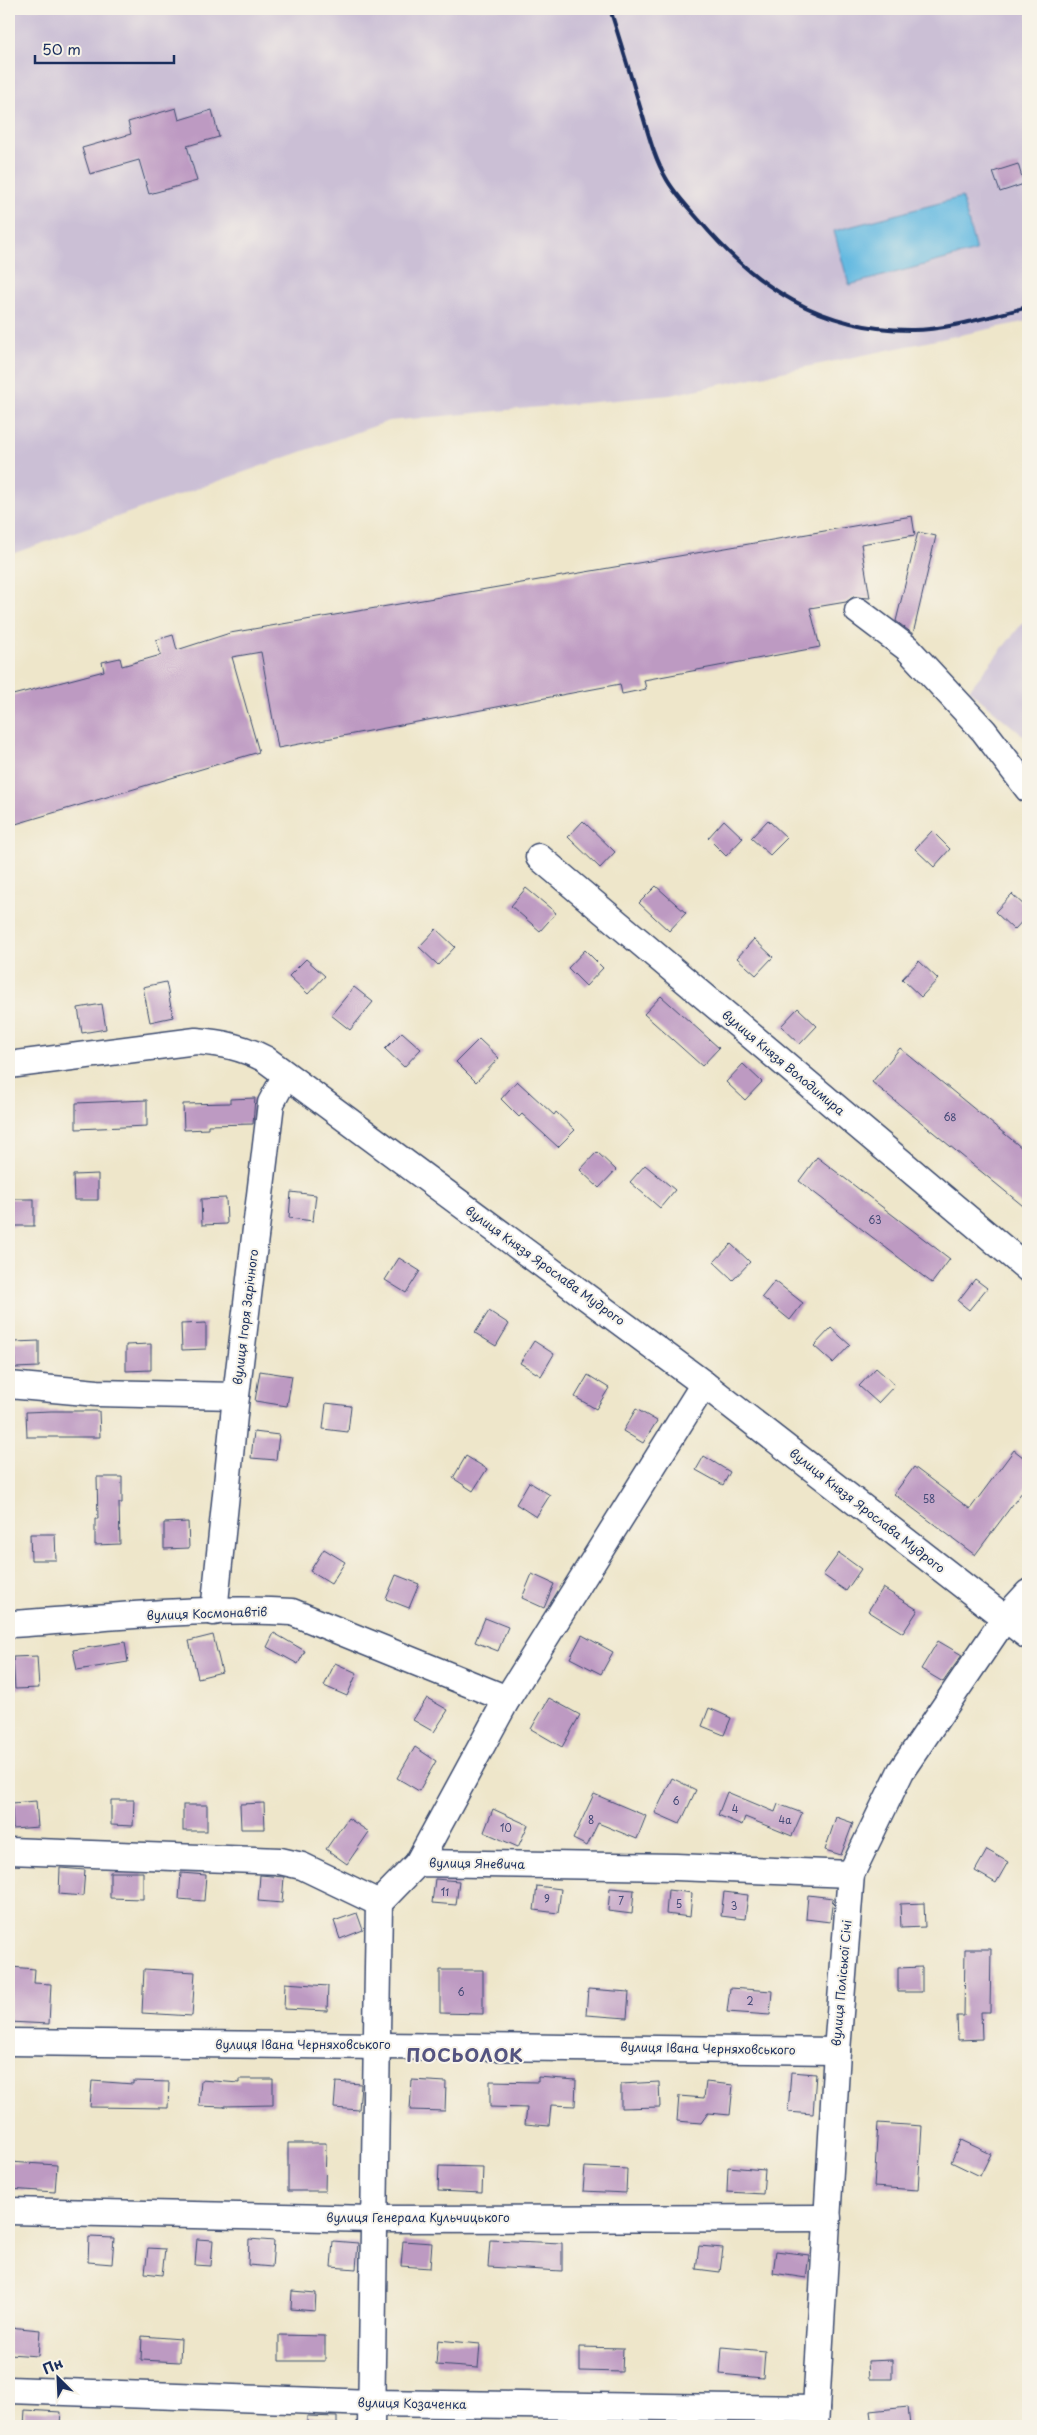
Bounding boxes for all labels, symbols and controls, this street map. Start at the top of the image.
scale bar [35,32,174,64]
text: 50 m [42,37,81,60]
street label: вулиця Князя Володимира [718,1005,849,1119]
house number: 68 [943,1109,957,1124]
street label: вулиця Князя Ярослава Мудрого [462,1201,629,1329]
house number: 63 [868,1212,882,1227]
street label: вулиця Ігоря Зарічного [228,1248,262,1386]
street label: вулиця Князя Ярослава Мудрого [786,1444,949,1577]
house number: 58 [923,1491,935,1506]
street label: вулиця Космонавтів [146,1602,268,1624]
house number: 6 [672,1793,680,1808]
house number: 4 [732,1801,739,1816]
house number: 8 [588,1812,594,1827]
house number: 4а [779,1812,792,1827]
house number: 10 [500,1820,512,1835]
street label: вулиця Яневича [429,1853,525,1873]
house number: 11 [441,1884,449,1899]
house number: 9 [544,1891,550,1906]
house number: 7 [618,1893,624,1908]
house number: 5 [676,1896,682,1911]
house number: 3 [731,1898,737,1913]
street label: вулиця Поліської Січі [827,1919,855,2047]
house number: 6 [457,1984,465,1999]
house number: 2 [746,1993,754,2008]
street label: вулиця Івана Черняховського [215,2035,391,2053]
street label: вулиця Івана Черняховського [620,2037,796,2059]
district label: ПОСЬОЛОК [406,2041,524,2068]
street label: вулиця Генерала Кульчицького [326,2208,510,2226]
north arrow [32,2352,82,2402]
text: Пн [39,2352,66,2379]
street label: вулиця Козаченка [357,2393,467,2413]

